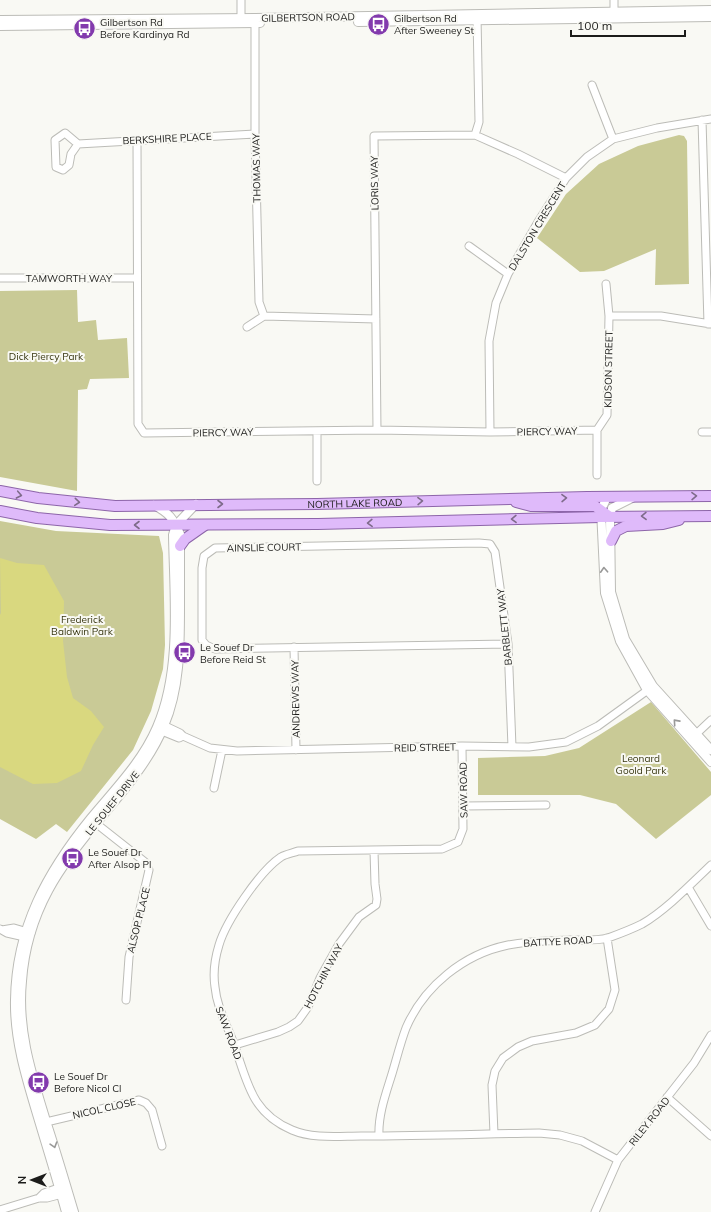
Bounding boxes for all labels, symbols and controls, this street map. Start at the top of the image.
street label: GILBERTSON ROAD [261,10,355,25]
bus stop icon: Gilbertson Rd After Sweeney St [365,11,391,37]
place label: Gilbertson Rd After Sweeney St [394,12,475,37]
scale bar [571,12,685,38]
bus stop icon: Gilbertson Rd Before Kardinya Rd [71,15,97,41]
place label: Gilbertson Rd Before Kardinya Rd [100,16,190,41]
text: 100 m [577,18,612,33]
street label: BERKSHIRE PLACE [122,130,212,147]
street label: THOMAS WAY [249,132,264,203]
street label: LORIS WAY [368,155,381,210]
street label: DALSTON CRESCENT [506,179,569,273]
street label: TAMWORTH WAY [26,272,113,285]
street label: KIDSON STREET [601,330,616,408]
park label: Dick Piercy Park [9,350,84,363]
street label: PIERCY WAY [517,424,578,439]
street label: PIERCY WAY [193,425,254,440]
one-way arrow [16,490,22,498]
one-way arrow [691,492,697,500]
one-way arrow [561,494,567,502]
street label: NORTH LAKE ROAD [307,496,403,511]
one-way arrow [74,497,80,506]
one-way arrow [417,497,423,505]
one-way arrow [217,500,223,508]
one-way arrow [641,512,647,520]
one-way arrow [511,515,517,523]
one-way arrow [367,519,373,527]
one-way arrow [134,521,140,529]
street label: AINSLIE COURT [227,540,301,555]
one-way arrow [599,567,608,573]
street label: BARBLETT WAY [494,587,515,666]
park label: Frederick Baldwin Park [51,613,114,638]
bus stop icon: Le Souef Dr Before Reid St [172,640,198,666]
place label: Le Souef Dr Before Reid St [200,641,266,666]
street label: ANDREWS WAY [288,659,303,738]
one-way arrow [673,719,681,727]
street label: REID STREET [394,740,456,755]
park label: Leonard Goold Park [616,752,667,777]
street label: SAW ROAD [457,762,470,818]
street label: LE SOUEF DRIVE [82,768,142,838]
bus stop icon: Le Souef Dr After Alsop Pl [60,845,86,871]
place label: Le Souef Dr After Alsop Pl [88,846,151,871]
street label: ALSOP PLACE [124,886,153,954]
street label: BATTYE ROAD [523,933,593,950]
street label: HOTCHIN WAY [301,941,346,1011]
street label: SAW ROAD [212,1005,245,1062]
bus stop icon: Le Souef Dr Before Nicol Cl [26,1069,52,1095]
place label: Le Souef Dr Before Nicol Cl [54,1070,121,1095]
street label: RILEY ROAD [626,1094,673,1148]
street label: NICOL CLOSE [71,1095,137,1122]
one-way arrow [49,1142,58,1149]
north arrow [12,1160,52,1200]
text: N [15,1176,29,1184]

